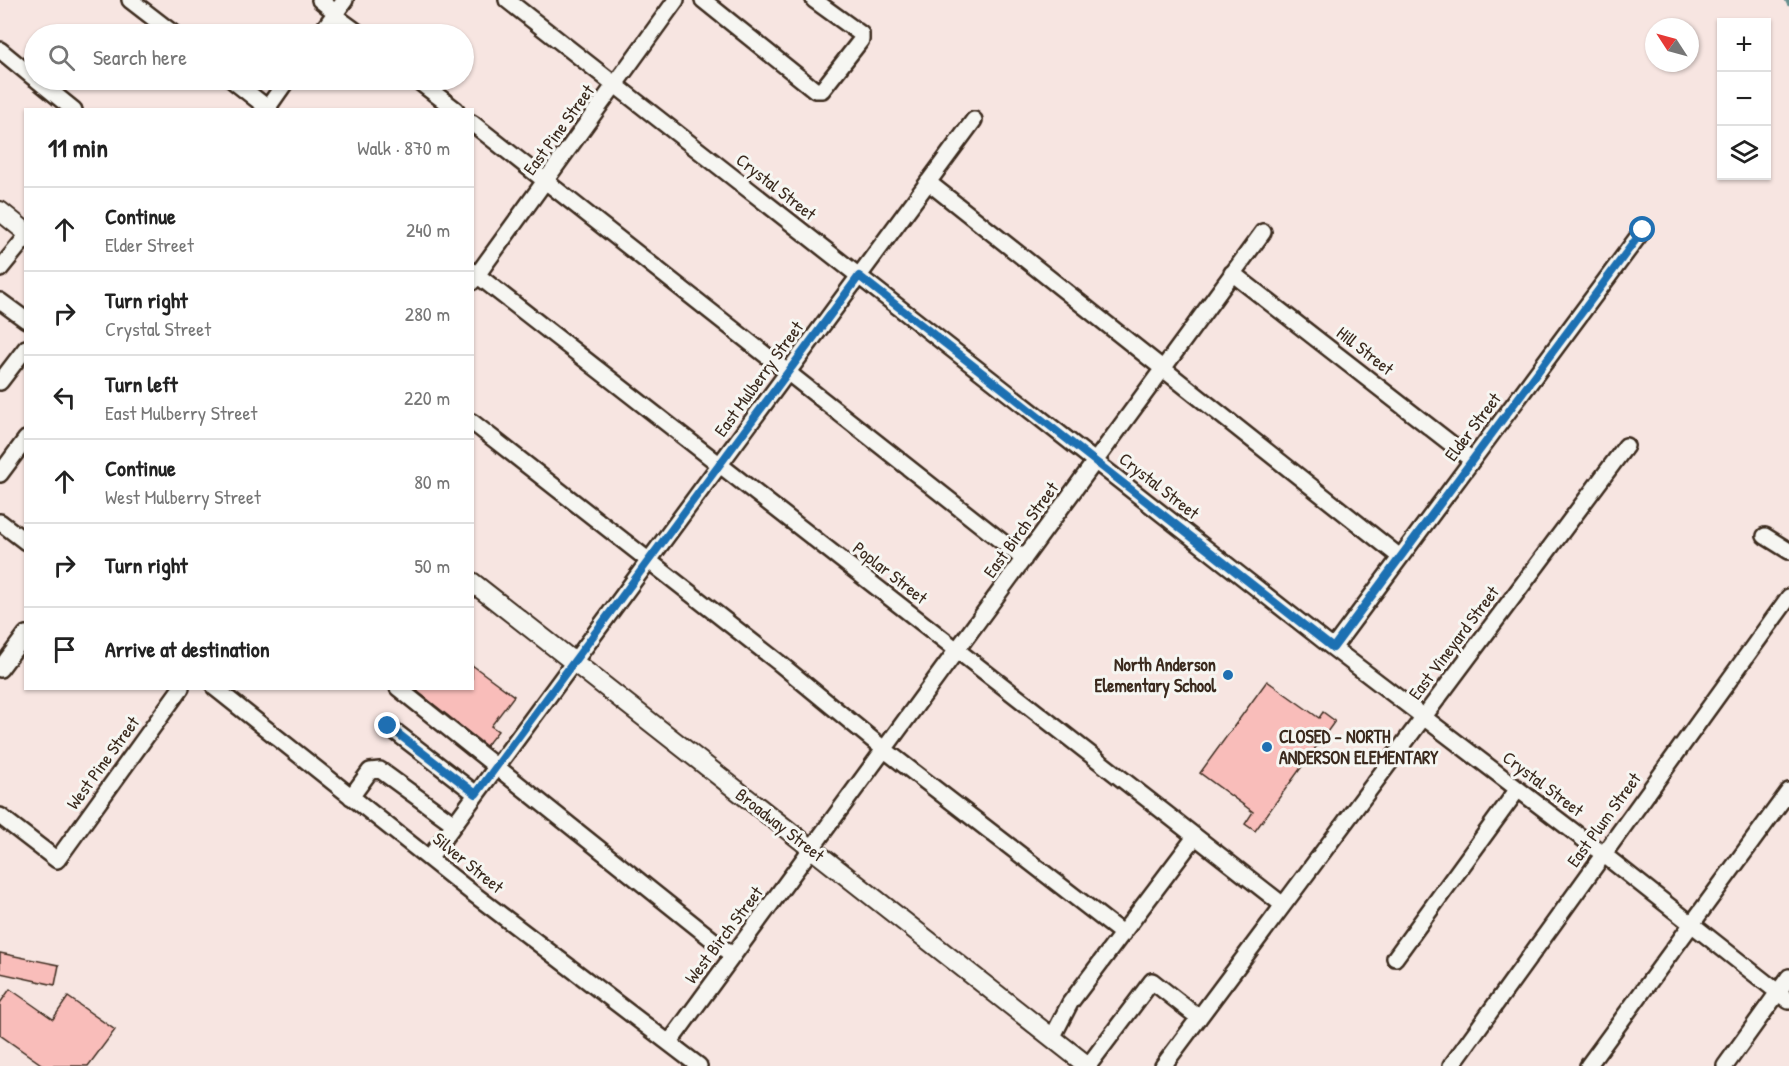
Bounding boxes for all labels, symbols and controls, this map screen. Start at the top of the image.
north arrow [1645,18,1699,72]
map controls [1717,18,1771,180]
button: + [1717,18,1771,72]
search box [24,24,474,90]
icon: search [45,41,78,74]
text: Search here [93,42,187,72]
button: − [1717,72,1771,126]
street label: East Pine Street [517,79,600,180]
button: layers [1717,126,1771,180]
text: 11 min [48,130,108,165]
text: Walk · 870 m [357,134,450,161]
street label: Crystal Street [731,147,822,226]
text: Continue [105,201,176,231]
icon: ahead [48,213,81,246]
text: 240 m [406,216,450,243]
route start [1629,216,1655,242]
text: Elder Street [105,231,194,258]
text: Turn right [105,285,188,315]
icon: right [48,297,81,330]
text: 280 m [405,300,450,327]
text: Crystal Street [105,315,211,342]
street label: East Mulberry Street [708,315,809,442]
street label: Hill Street [1332,320,1400,381]
text: Turn left [105,369,178,399]
icon: left [48,381,81,414]
text: 220 m [404,384,450,411]
street label: Elder Street [1439,387,1507,466]
text: East Mulberry Street [105,399,257,426]
street label: Crystal Street [1114,446,1205,525]
text: Continue [105,453,176,483]
icon: ahead [48,465,81,498]
text: 80 m [414,468,450,495]
street label: East Birch Street [977,476,1064,583]
text: West Mulberry Street [105,483,261,510]
street label: Poplar Street [848,536,933,610]
icon: right [48,549,81,582]
text: Turn right [105,550,188,580]
text: 50 m [414,552,450,579]
street label: East Vineyard Street [1403,580,1505,705]
icon: arrive [48,633,81,666]
text: Arrive at destination [105,634,270,664]
place label: North Anderson Elementary School [1095,652,1217,699]
marker: North Anderson Elementary School [1221,668,1235,682]
street label: West Pine Street [60,710,145,814]
route end [374,712,400,738]
place label: CLOSED - NORTH ANDERSON ELEMENTARY [1279,724,1439,770]
marker: CLOSED - NORTH ANDERSON ELEMENTARY [1260,740,1274,754]
street label: Crystal Street [1498,745,1590,823]
street label: East Plum Street [1561,767,1647,872]
street label: Broadway Street [731,782,831,868]
street label: Silver Street [428,826,510,899]
street label: West Birch Street [679,880,769,989]

